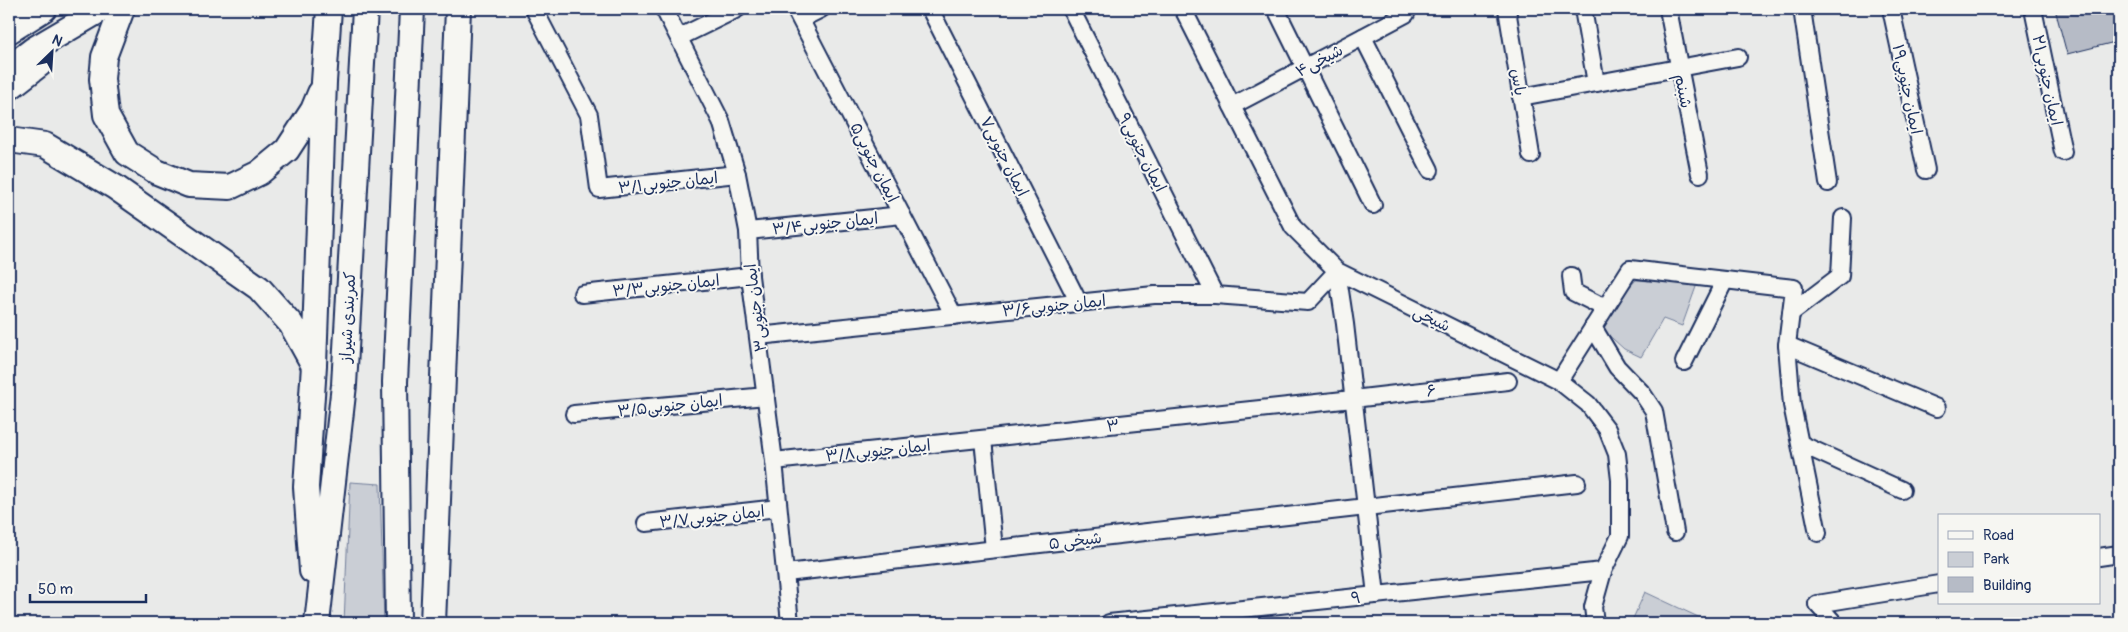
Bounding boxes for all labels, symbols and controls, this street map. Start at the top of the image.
north arrow [28,28,78,78]
text: N [49,31,65,50]
street label: ایمان جنوبی۲۱ [2028,33,2066,127]
street label: شیخی۴ [1292,40,1347,82]
street label: ایمان جنوبی۱۹ [1888,42,1926,136]
street label: یاس [1506,67,1530,97]
street label: شبنم [1668,72,1696,110]
street label: ایمان جنوبی۹ [1114,110,1170,195]
street label: ایمان جنوبی۷ [975,113,1033,200]
street label: ایمان جنوبی۵ [845,119,903,206]
street label: ایمان جنوبی۳/۱ [617,168,719,198]
street label: ایمان جنوبی۳/۴ [771,208,879,240]
street label: ایمان جنوبی۳ [741,263,771,353]
street label: ایمان جنوبی۳/۳ [612,270,721,302]
street label: کمربندی شیراز [336,271,360,365]
street label: ایمان جنوبی۳/۶ [1001,291,1107,321]
street label: شیخی [1410,301,1453,336]
street label: ۶ [1425,380,1437,402]
street label: ایمان جنوبی۳/۵ [617,391,724,421]
street label: ۳ [1106,415,1121,437]
street label: ایمان جنوبی۳/۸ [824,436,932,466]
street label: ایمان جنوبی۳/۷ [658,502,766,532]
legend [1938,514,2100,604]
text: Road [1983,526,2014,545]
street label: شیخی ۵ [1047,528,1103,554]
text: Park [1983,550,2010,569]
scale bar [30,572,146,604]
text: Building [1983,576,2031,595]
text: 50 m [38,580,73,599]
street label: ۹ [1350,588,1362,608]

